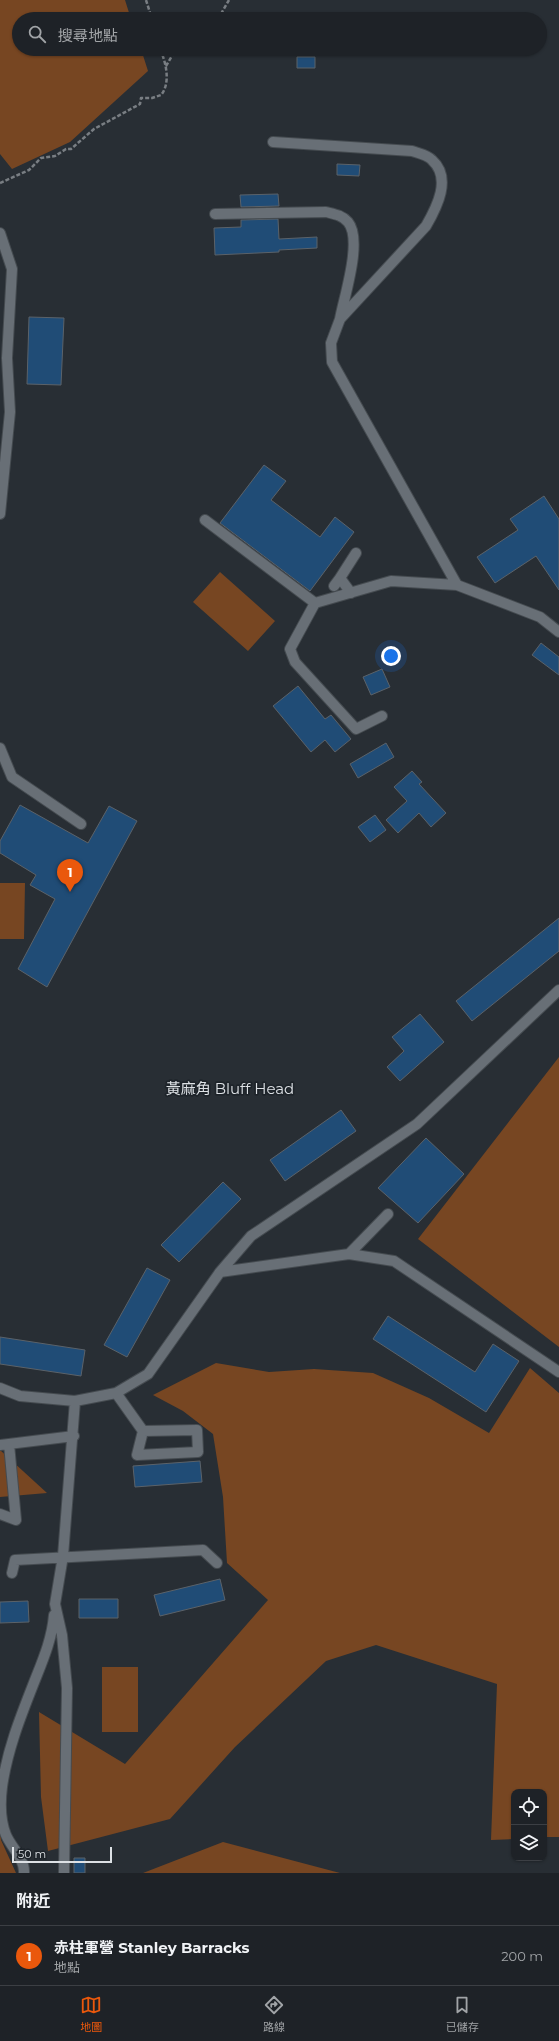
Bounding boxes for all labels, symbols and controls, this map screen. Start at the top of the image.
search box [12,12,547,56]
icon: search [26,23,48,45]
text: 搜尋地點 [58,26,118,45]
your location [381,646,401,666]
pin: 1 [57,859,83,892]
district label: 黃麻角 Bluff Head [166,1079,294,1098]
map controls [511,1789,547,1861]
button: locate [511,1789,547,1825]
button: layers [511,1825,547,1861]
scale bar [12,1845,112,1864]
text: 50 m [18,1847,46,1861]
text: 附近 [16,1891,50,1911]
text: 赤柱軍營 Stanley Barracks [54,1938,250,1957]
text: 1 [26,1948,32,1964]
text: 200 m [501,1948,543,1964]
text: 地點 [54,1959,80,1975]
tab: 地圖 [80,1994,102,2034]
tab: 路線 [263,1994,285,2034]
tab: 已儲存 [446,1994,479,2034]

